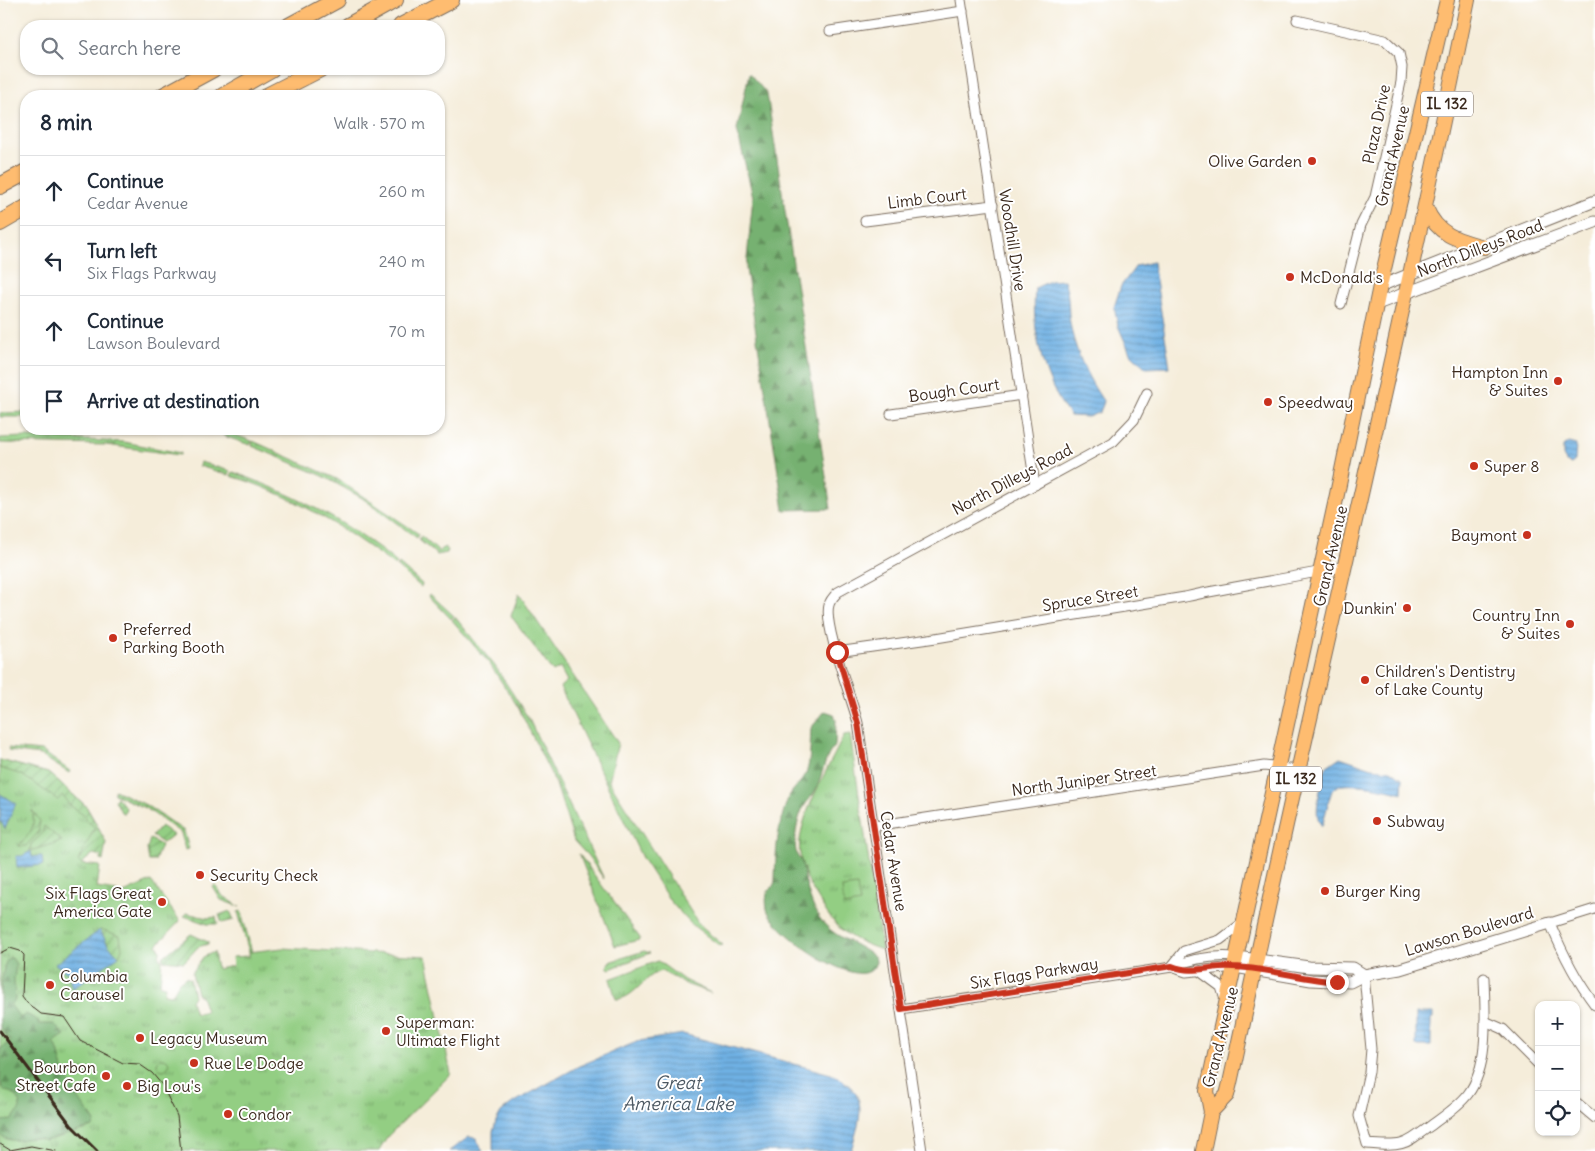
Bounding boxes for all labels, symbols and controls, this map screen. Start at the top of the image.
search box [20,20,445,75]
icon: search [38,34,66,62]
text: Search here [78,36,181,60]
street label: Plaza Drive [1358,82,1394,166]
road number: IL 132 [1421,92,1473,116]
street label: Grand Avenue [1371,103,1413,209]
text: 8 min [40,109,92,136]
text: Walk · 570 m [334,113,425,133]
place label: Olive Garden [1208,151,1302,171]
marker: Olive Garden [1306,155,1318,167]
text: Continue [87,169,164,193]
icon: ahead [40,177,68,205]
text: 260 m [379,181,425,201]
street label: Limb Court [886,183,968,213]
street label: Woodhill Drive [995,188,1031,292]
text: Cedar Avenue [87,193,188,213]
street label: North Dilleys Road [1414,215,1546,281]
text: Turn left [87,239,157,263]
icon: left [40,247,68,275]
text: 240 m [379,251,425,271]
text: Six Flags Parkway [87,263,217,283]
place label: McDonald's [1300,267,1383,287]
marker: McDonald's [1284,271,1296,283]
text: Continue [87,309,164,333]
icon: ahead [40,317,68,345]
text: 70 m [389,321,425,341]
text: Lawson Boulevard [87,333,220,353]
place label: Hampton Inn & Suites [1451,362,1548,400]
street label: Bough Court [907,374,1001,406]
marker: Hampton Inn & Suites [1552,375,1564,387]
icon: arrive [40,387,68,415]
text: Arrive at destination [87,389,260,413]
place label: Speedway [1278,392,1353,412]
marker: Speedway [1262,396,1274,408]
street label: North Dilleys Road [948,439,1076,519]
place label: Super 8 [1484,456,1540,476]
marker: Super 8 [1468,460,1480,472]
street label: Grand Avenue [1309,503,1351,609]
place label: Baymont [1451,525,1518,545]
marker: Baymont [1521,529,1533,541]
street label: Spruce Street [1041,580,1140,615]
place label: Dunkin' [1343,598,1397,618]
marker: Dunkin' [1401,602,1413,614]
place label: Country Inn & Suites [1472,605,1560,643]
marker: Country Inn & Suites [1564,618,1576,630]
place label: Preferred Parking Booth [123,619,225,657]
marker: Preferred Parking Booth [107,632,119,644]
route start [826,641,849,664]
place label: Children's Dentistry of Lake County [1375,661,1516,699]
marker: Children's Dentistry of Lake County [1359,674,1371,686]
street label: North Juniper Street [1010,760,1158,800]
road number: IL 132 [1270,766,1322,792]
street label: Cedar Avenue [876,809,912,913]
place label: Subway [1387,811,1445,831]
marker: Subway [1371,815,1383,827]
place label: Security Check [210,865,318,885]
marker: Security Check [194,869,206,881]
place label: Burger King [1335,881,1421,901]
place label: Six Flags Great America Gate [45,883,153,921]
marker: Burger King [1319,885,1331,897]
marker: Six Flags Great America Gate [156,896,168,908]
street label: Lawson Boulevard [1402,902,1536,960]
street label: Six Flags Parkway [968,953,1100,993]
place label: Columbia Carousel [60,966,128,1004]
route end [1326,971,1349,994]
marker: Columbia Carousel [44,979,56,991]
street label: Grand Avenue [1198,985,1242,1089]
map controls [1535,1001,1580,1136]
button: + [1535,1001,1580,1046]
place label: Superman: Ultimate Flight [396,1012,500,1050]
marker: Superman: Ultimate Flight [380,1025,392,1037]
place label: Legacy Museum [150,1028,267,1048]
marker: Legacy Museum [134,1032,146,1044]
button: − [1535,1046,1580,1091]
place label: Rue Le Dodge [204,1053,304,1073]
place label: Bourbon Street Cafe [16,1057,96,1095]
marker: Rue Le Dodge [188,1057,200,1069]
marker: Bourbon Street Cafe [100,1070,112,1082]
water label: Great America Lake [623,1071,735,1115]
place label: Big Lou's [137,1076,201,1096]
marker: Big Lou's [121,1080,133,1092]
button: locate [1535,1091,1580,1136]
place label: Condor [238,1104,292,1124]
marker: Condor [222,1108,234,1120]

